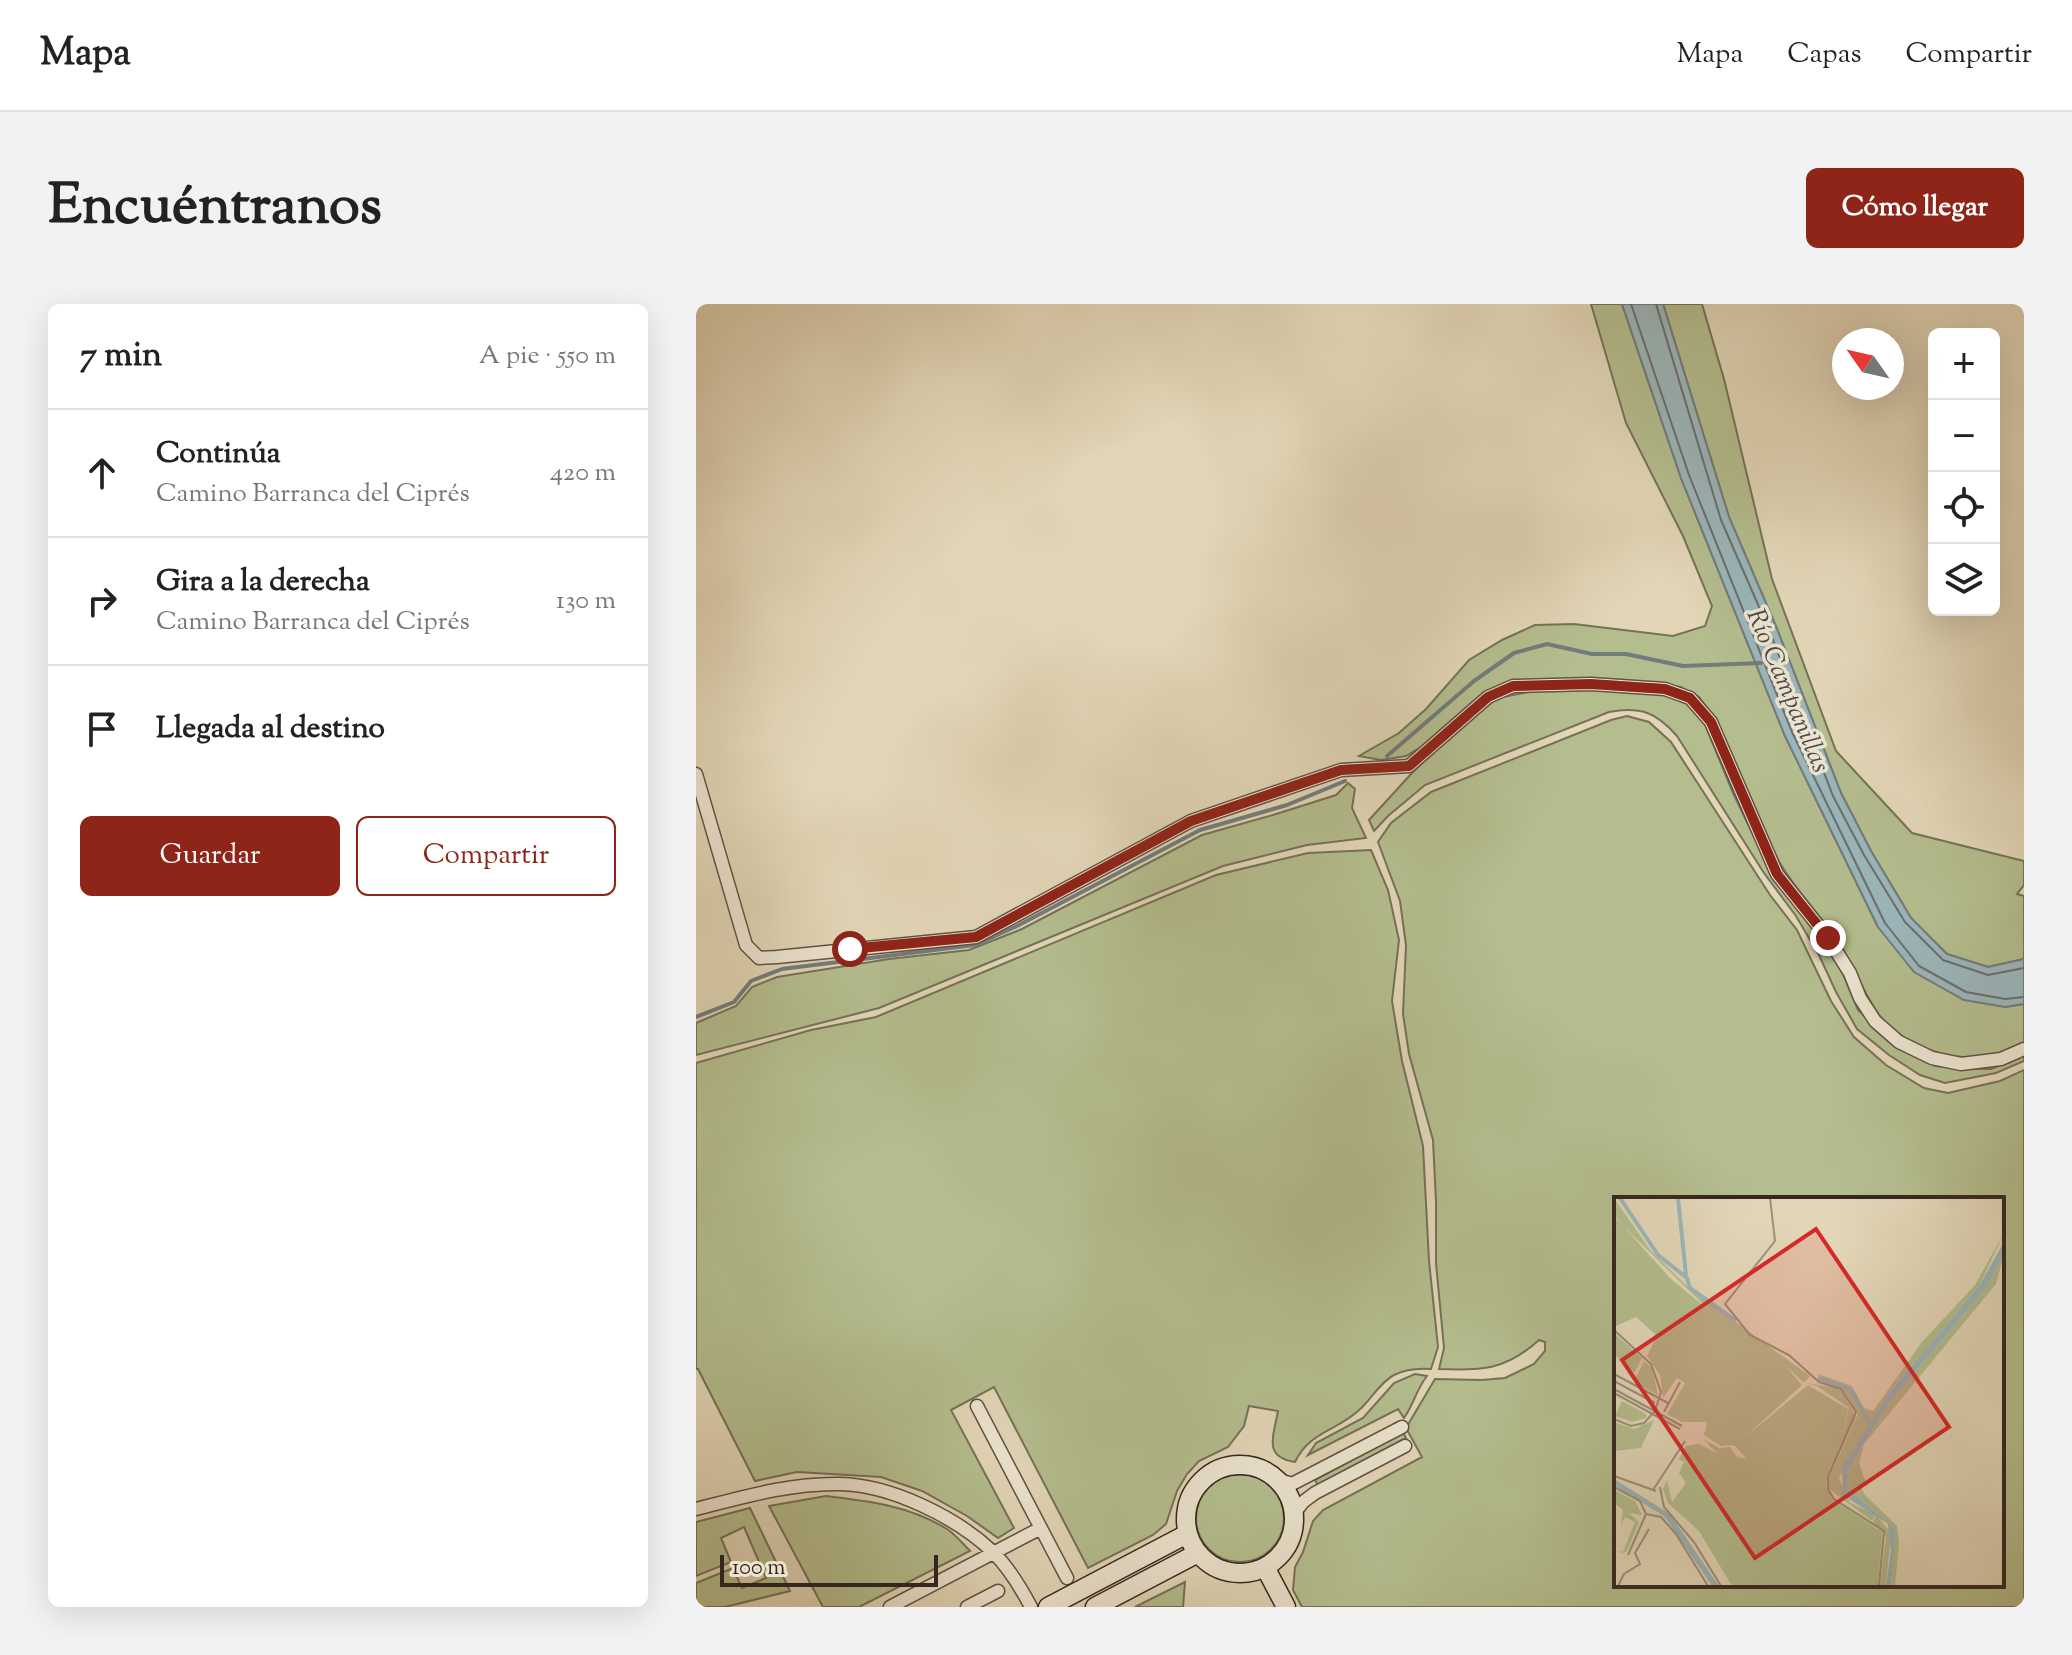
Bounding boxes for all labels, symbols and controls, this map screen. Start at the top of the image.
text: Mapa [40,28,131,82]
text: Mapa [1677,35,1743,75]
text: Capas [1787,35,1862,75]
text: Compartir [1906,35,2032,75]
text: Encuéntranos [48,168,382,249]
button: Cómo llegar [1806,168,2024,248]
north arrow [1832,328,1904,400]
map controls [1928,328,2000,616]
button: + [1928,328,2000,400]
text: 7 min [80,332,162,381]
text: A pie · 550 m [479,338,616,375]
button: − [1928,400,2000,472]
text: Continúa [156,433,281,476]
icon: ahead [80,451,124,495]
text: 420 m [550,455,616,492]
button: locate [1928,472,2000,544]
text: Camino Barranca del Ciprés [156,476,470,513]
button: layers [1928,544,2000,616]
text: Gira a la derecha [156,561,370,604]
icon: right [80,579,124,623]
text: 130 m [556,583,616,620]
water label: Río Campanillas [1736,603,1838,779]
text: Camino Barranca del Ciprés [156,604,470,641]
icon: arrive [80,707,124,751]
text: Llegada al destino [156,708,385,751]
button: Guardar [80,816,340,896]
button: Compartir [356,816,616,896]
route end [1810,920,1846,956]
route start [832,931,868,967]
inset map [1614,1197,2004,1587]
scale bar [720,1551,938,1587]
text: 100 m [732,1553,785,1585]

